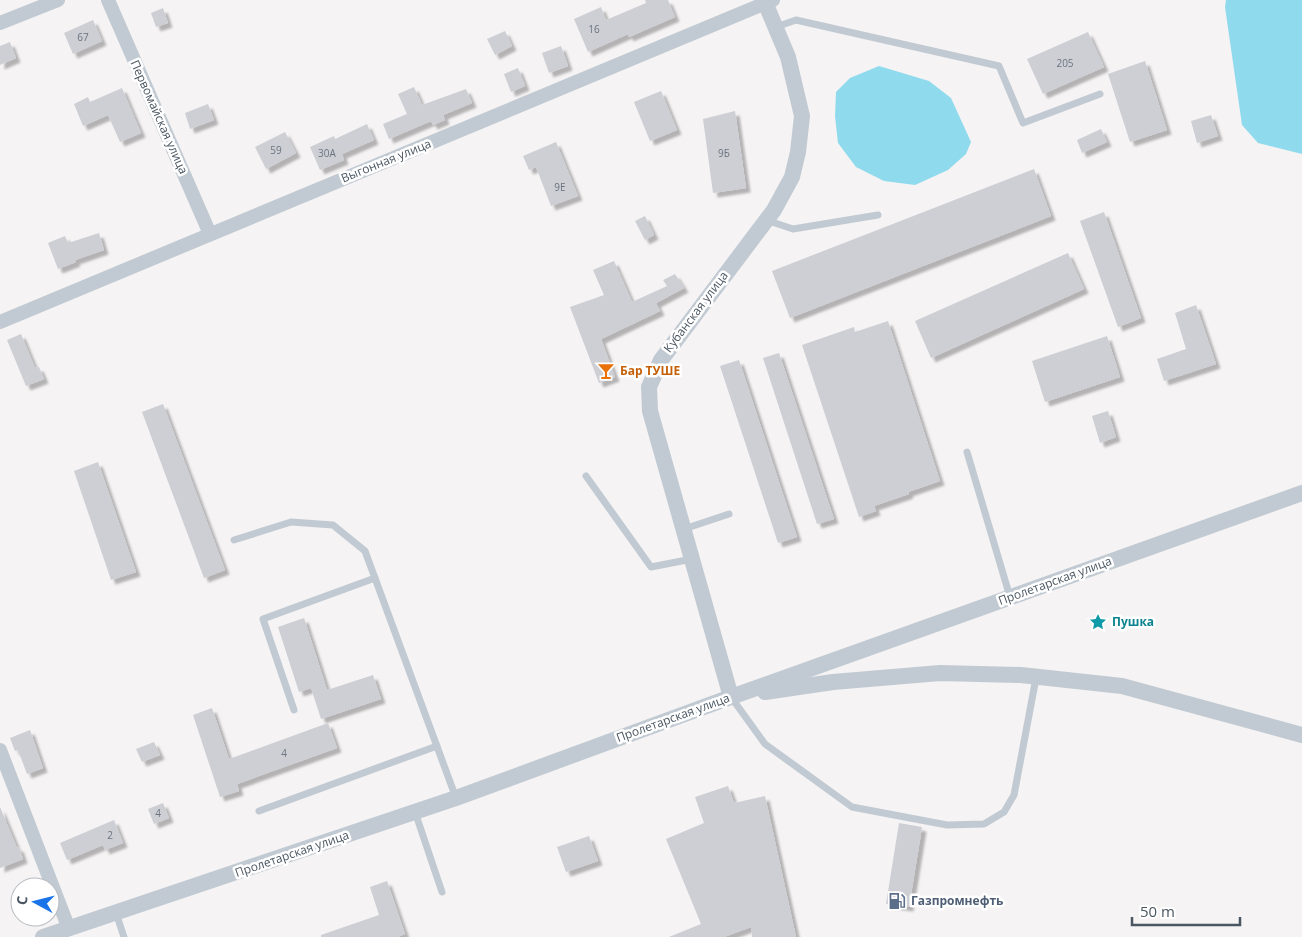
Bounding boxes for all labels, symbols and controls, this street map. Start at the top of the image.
house number: 16 [588,22,600,36]
house number: 67 [77,30,89,44]
house number: 205 [1056,56,1074,70]
street label: Первомайская улица [127,57,192,176]
street label: Выгонная улица [338,135,433,186]
house number: 59 [270,143,282,157]
house number: 30А [318,146,337,160]
house number: 9Б [718,146,730,160]
house number: 9Е [554,180,566,194]
street label: Кубанская улица [659,268,732,356]
bar icon: Бар ТУШЕ [596,361,616,381]
place label: Бар ТУШЕ [620,362,680,379]
street label: Пролетарская улица [996,552,1114,609]
place icon: Пушка [1088,612,1108,632]
place label: Пушка [1112,613,1154,630]
street label: Пролетарская улица [614,689,732,746]
house number: 4 [281,746,287,760]
house number: 4 [155,806,161,820]
street label: Пролетарская улица [233,826,351,881]
house number: 2 [107,828,113,842]
north arrow [10,877,60,927]
fuel station icon: Газпромнефть [887,891,907,911]
place label: Газпромнефть [911,892,1003,909]
scale bar [1132,894,1240,926]
text: С [12,895,32,906]
text: 50 m [1140,901,1175,921]

